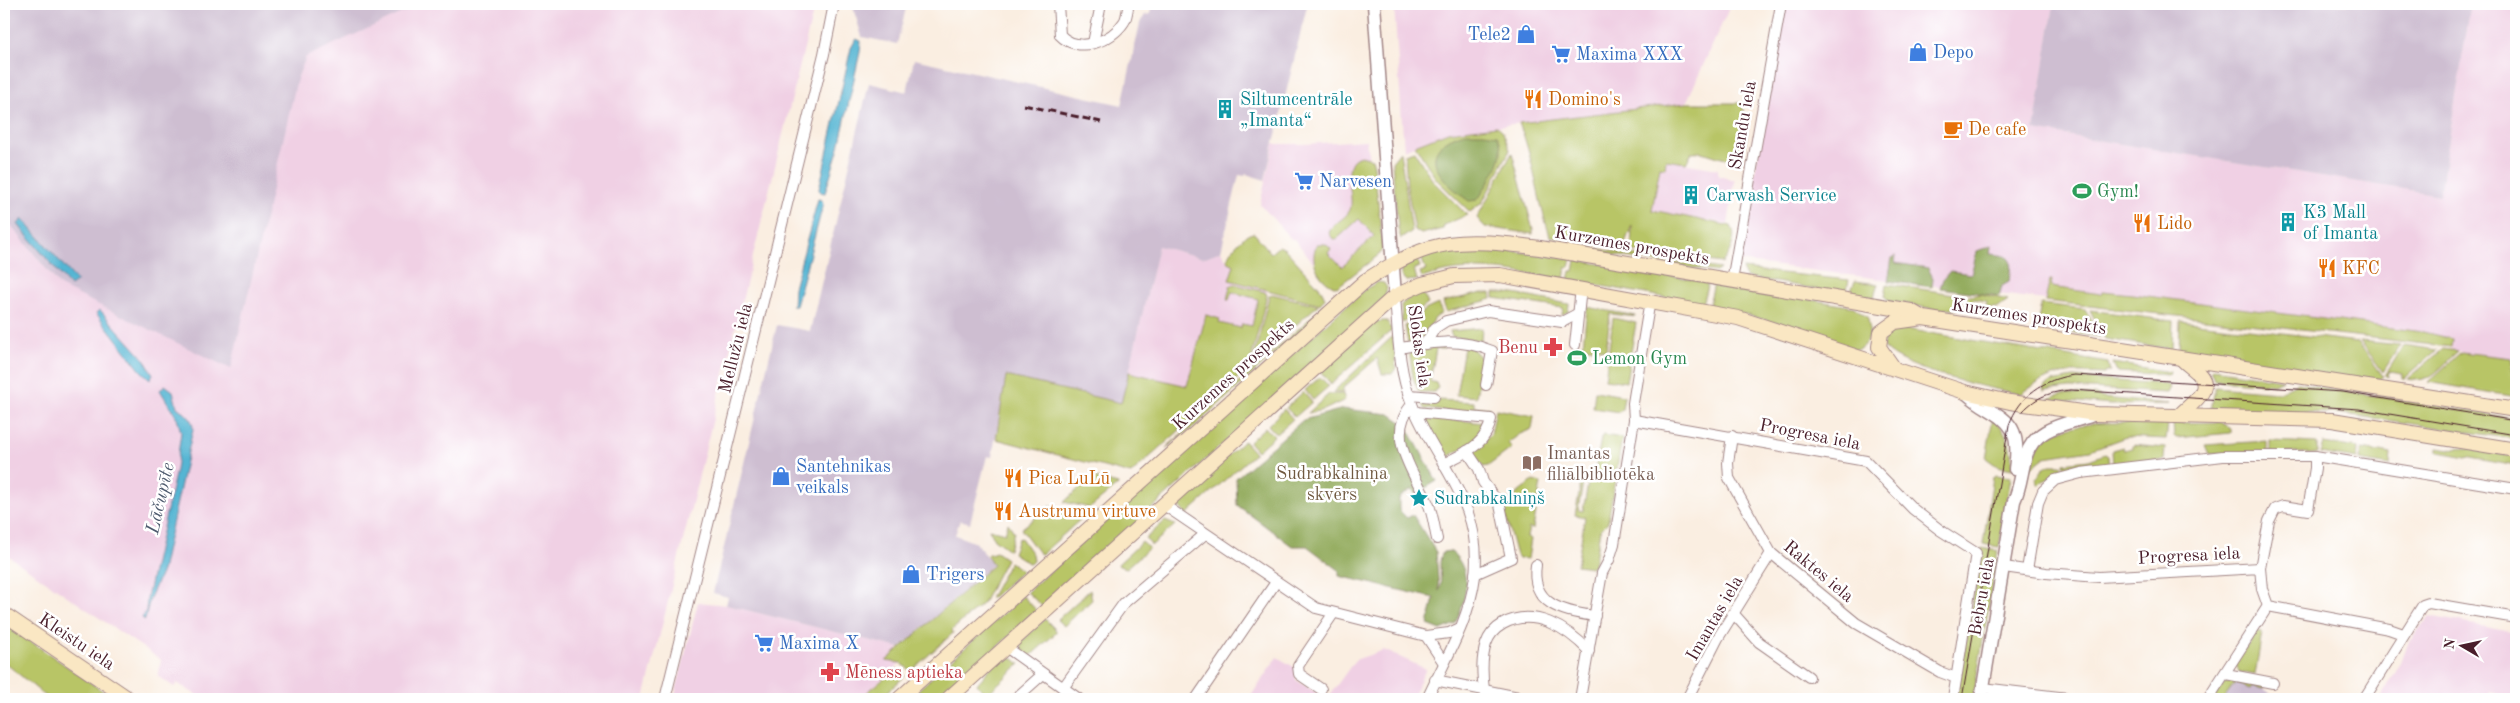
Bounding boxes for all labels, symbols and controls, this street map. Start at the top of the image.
shop icon: Tele2 [1515,23,1537,45]
place label: Tele2 [1468,26,1511,44]
shop icon: Depo [1907,41,1929,63]
supermarket icon: Maxima XXX [1550,43,1572,65]
place label: Depo [1933,44,1974,62]
place label: Maxima XXX [1576,46,1683,64]
street label: Skandu iela [1726,79,1760,171]
restaurant icon: Domino's [1522,88,1544,110]
place label: Siltumcentrāle „Imanta“ [1240,91,1353,130]
place label: Domino's [1548,91,1621,109]
building icon: Siltumcentrāle „Imanta“ [1214,98,1236,120]
cafe icon: De cafe [1942,118,1964,140]
place label: De cafe [1968,121,2026,139]
supermarket icon: Narvesen [1293,170,1315,192]
place label: Narvesen [1319,173,1392,191]
sports icon: Gym! [2071,180,2093,202]
place label: Gym! [2097,183,2139,201]
building icon: Carwash Service [1680,184,1702,206]
place label: Carwash Service [1706,187,1837,205]
place label: K3 Mall of Imanta [2303,204,2378,243]
building icon: K3 Mall of Imanta [2277,211,2299,233]
restaurant icon: Lido [2131,212,2153,234]
place label: Lido [2157,215,2192,233]
street label: Kurzemes prospekts [1553,224,1711,268]
restaurant icon: KFC [2316,257,2338,279]
place label: KFC [2342,260,2380,278]
street label: Kurzemes prospekts [1950,296,2108,338]
street label: Mellužu iela [716,301,756,395]
street label: Slokas iela [1404,304,1434,389]
street label: Kurzemes prospekts [1169,315,1298,434]
pharmacy icon: Benu [1542,336,1564,358]
place label: Benu [1498,339,1538,357]
sports icon: Lemon Gym [1566,347,1588,369]
place label: Lemon Gym [1592,350,1687,368]
street label: Progresa iela [1758,416,1862,454]
place label: Imantas filiālbibliotēka [1547,445,1655,484]
library icon: Imantas filiālbibliotēka [1521,452,1543,474]
place label: Santehnikas veikals [796,458,891,497]
water label: Lāčupīte [144,461,179,537]
shop icon: Santehnikas veikals [770,465,792,487]
park label: Sudrabkalniņa skvērs [1276,465,1388,504]
restaurant icon: Pica LuLū [1002,467,1024,489]
place label: Pica LuLū [1028,470,1111,488]
place icon: Sudrabkalniņš [1408,487,1430,509]
place label: Sudrabkalniņš [1434,490,1545,509]
restaurant icon: Austrumu virtuve [992,500,1014,522]
place label: Austrumu virtuve [1018,503,1156,521]
street label: Raktes iela [1780,537,1857,606]
street label: Progresa iela [2137,544,2241,568]
street label: Bebru iela [1966,557,1998,638]
shop icon: Trigers [900,563,922,585]
place label: Trigers [926,566,984,584]
street label: Imantas iela [1683,573,1746,664]
street label: Kleistu iela [35,610,118,674]
north arrow [2438,620,2488,670]
supermarket icon: Maxima X [753,632,775,654]
place label: Maxima X [779,635,859,653]
text: N [2442,637,2458,651]
pharmacy icon: Mēness aptieka [819,661,841,683]
place label: Mēness aptieka [845,664,963,682]

